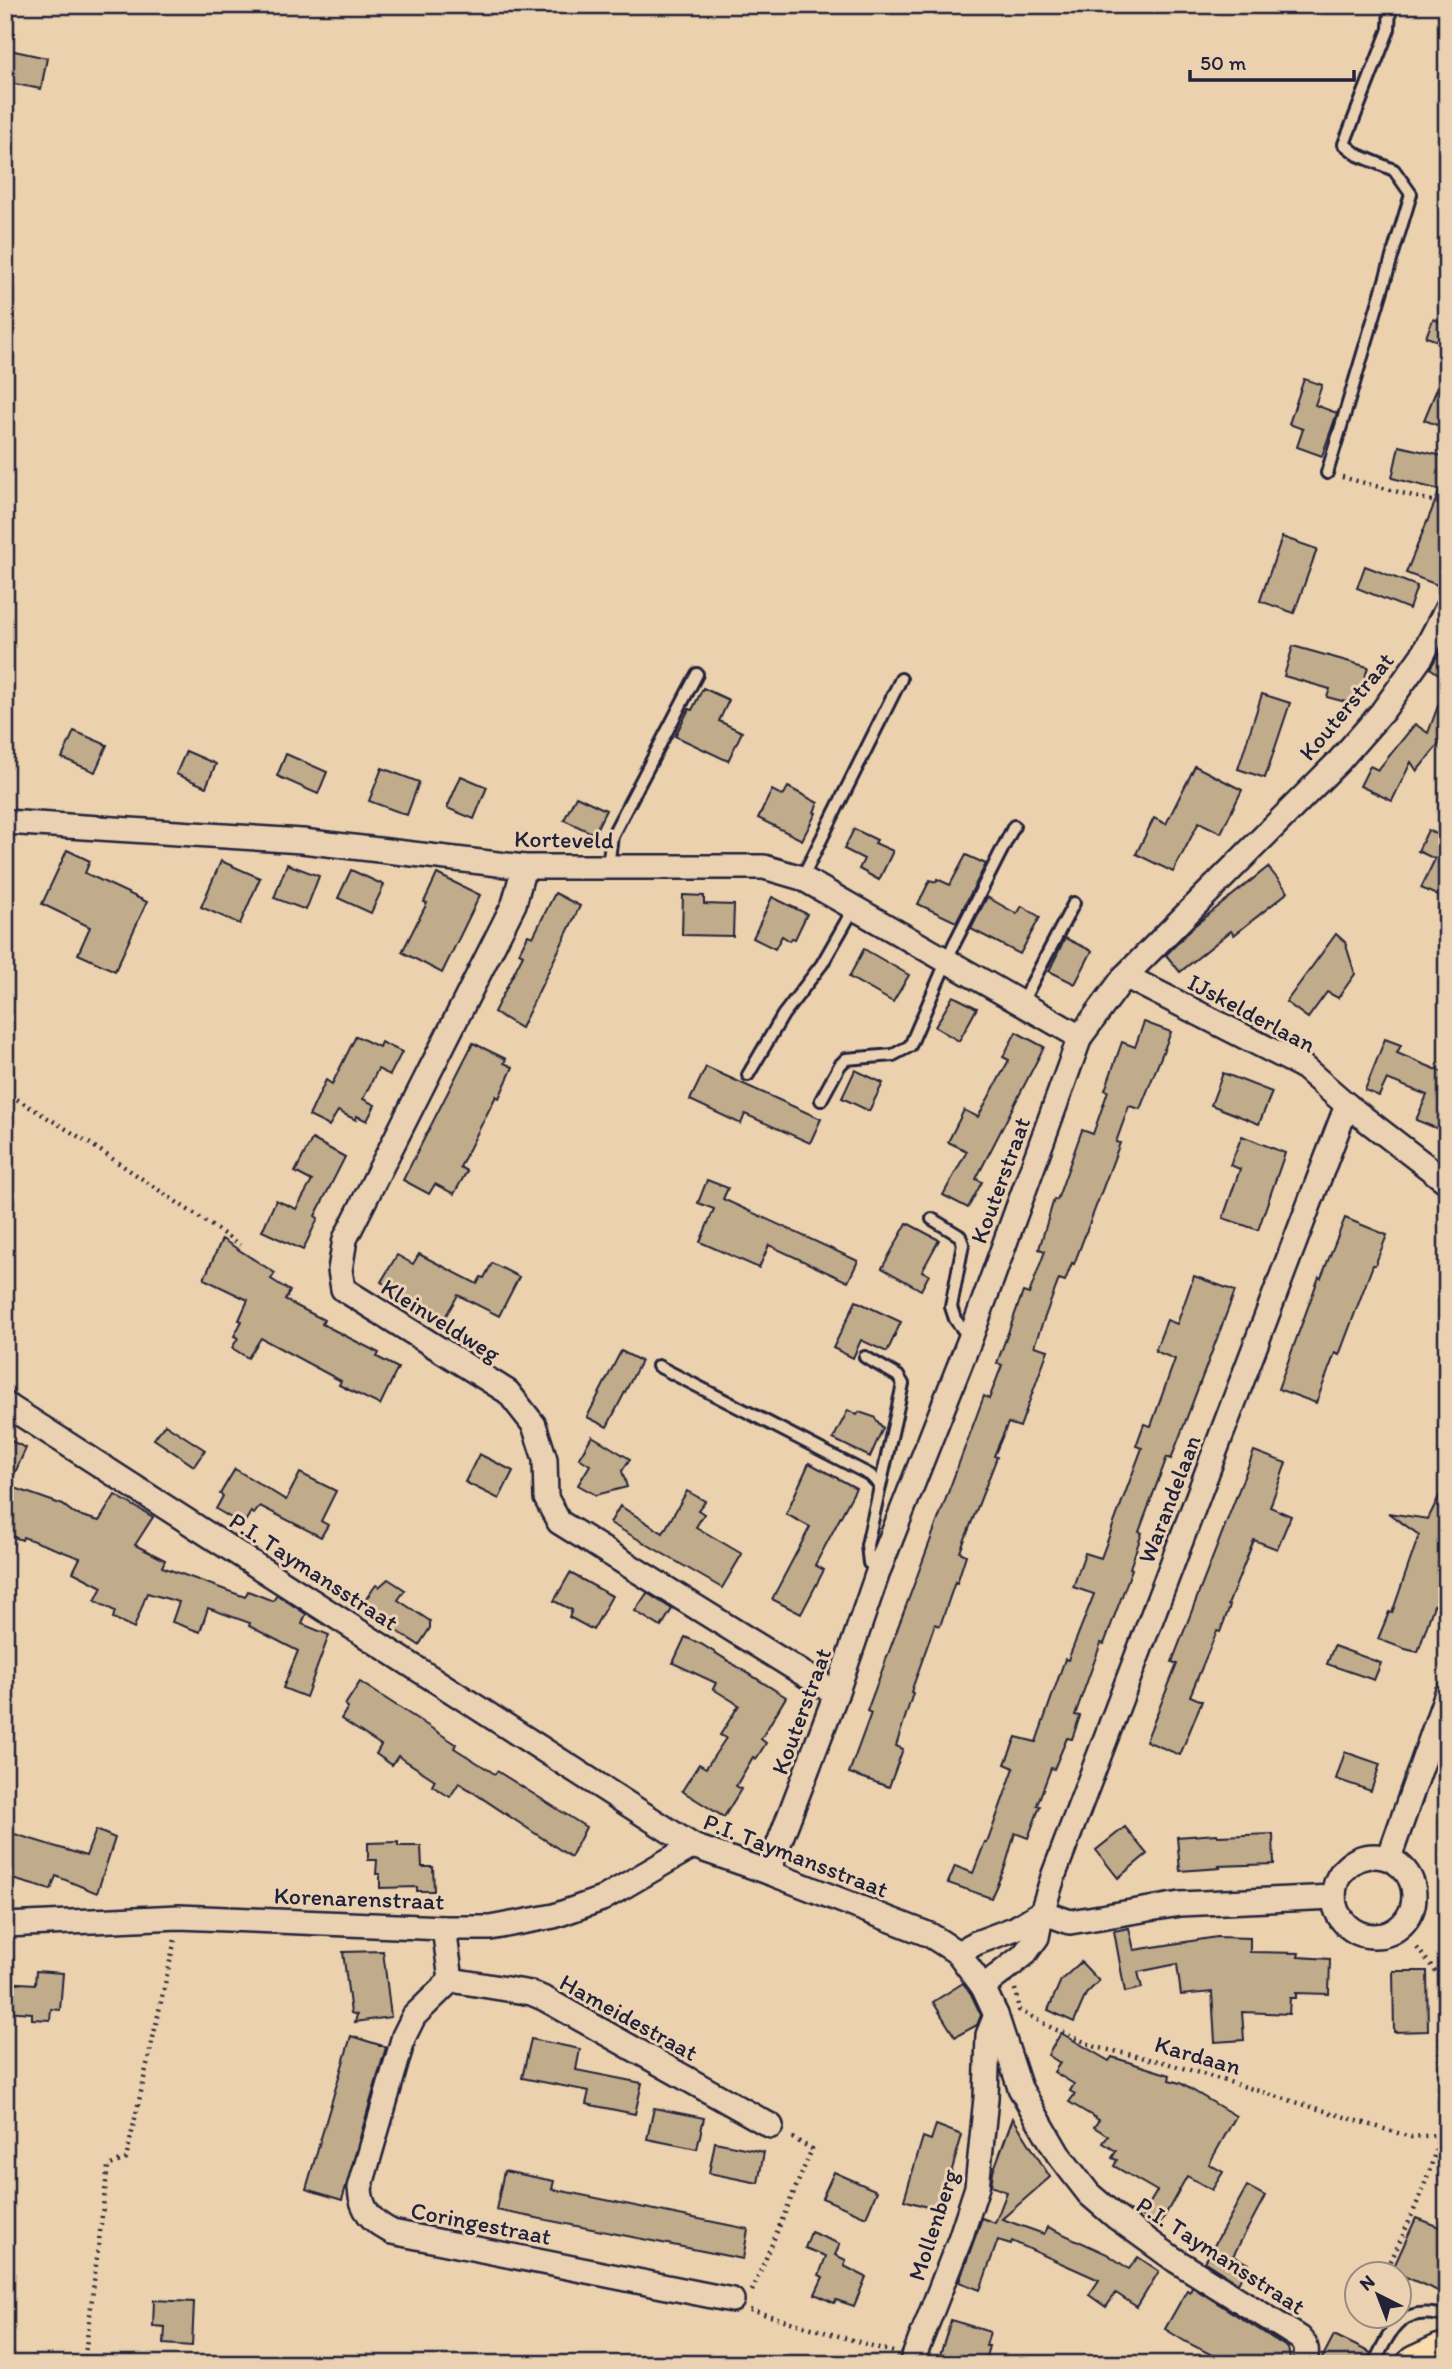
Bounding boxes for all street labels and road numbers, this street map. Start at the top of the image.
street label: Kouterstraat [1292,646,1400,766]
street label: Korteveld [514,824,614,854]
street label: IJskelderlaan [1183,967,1321,1059]
street label: Kouterstraat [964,1113,1036,1247]
street label: Kleinveldweg [376,1272,506,1368]
street label: Warandelaan [1131,1431,1207,1567]
street label: P.I. Taymansstraat [224,1506,404,1636]
street label: Kouterstraat [765,1644,837,1778]
street label: P.I. Taymansstraat [700,1806,892,1904]
street label: Korenarenstraat [273,1881,445,1915]
street label: Hameidestraat [555,1967,703,2067]
street label: Kardaan [1152,2029,1245,2081]
street label: Mollenberg [901,2165,965,2284]
street label: P.I. Taymansstraat [1131,2190,1311,2320]
street label: Coringestraat [408,2195,554,2251]

